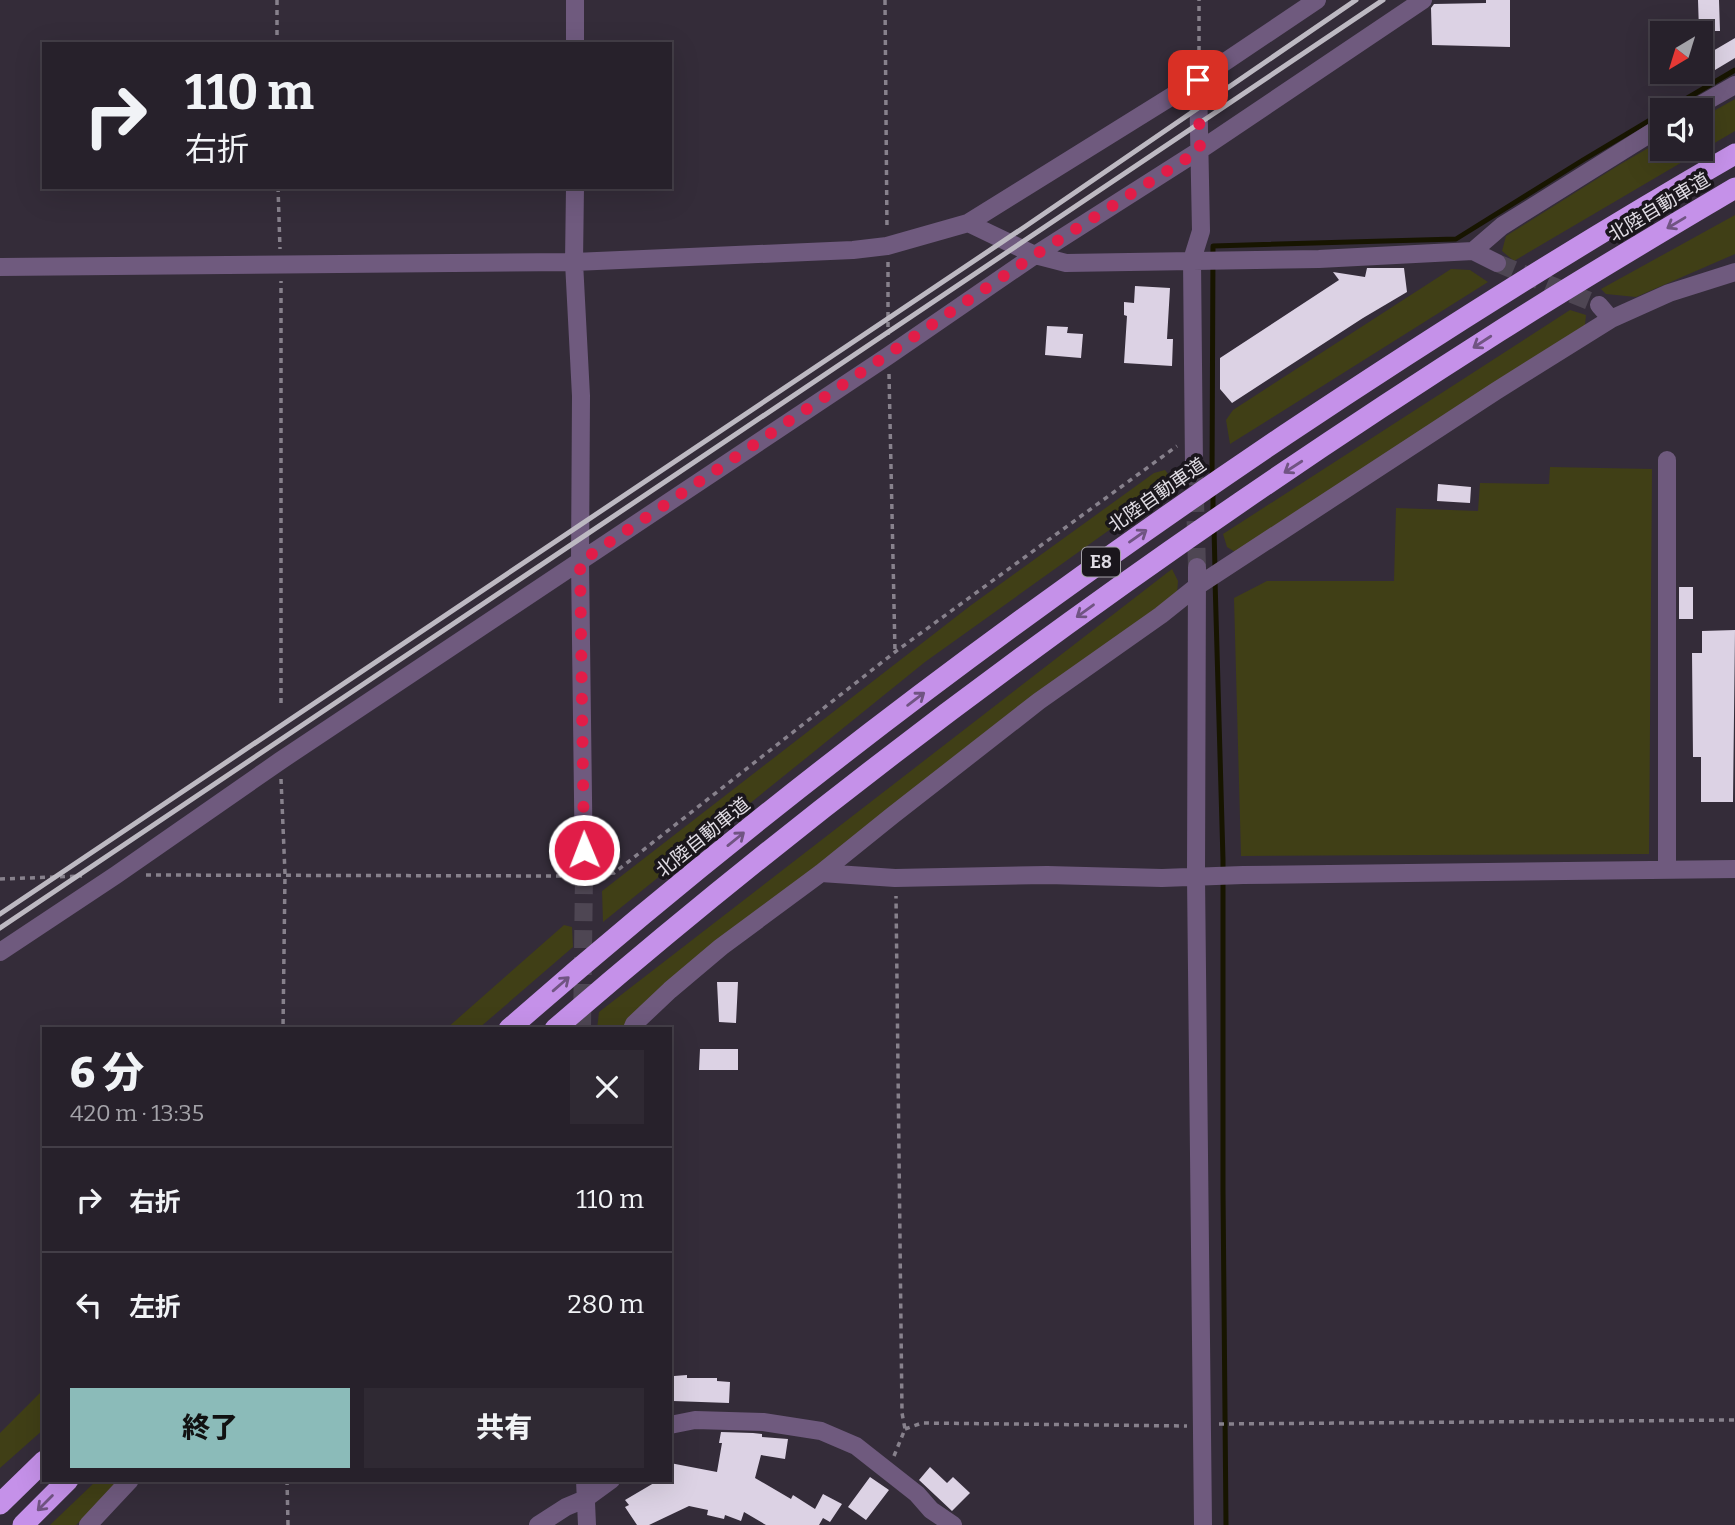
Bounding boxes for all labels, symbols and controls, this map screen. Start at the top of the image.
north arrow [1650,21,1713,84]
map controls [1650,21,1713,161]
pin [1168,50,1228,110]
icon: arrive [1179,61,1217,99]
text: 110 m [185,63,314,122]
icon: right [70,70,161,161]
button: sound [1650,98,1713,161]
text: 右折 [185,130,249,168]
street label: 北陸自動車道 [1604,168,1714,246]
one-way arrow [1667,216,1687,230]
one-way arrow [1473,335,1493,349]
street label: 北陸自動車道 [1104,453,1210,537]
one-way arrow [1283,460,1303,474]
one-way arrow [1128,529,1148,543]
road number: E8 [1082,548,1120,576]
one-way arrow [1077,603,1095,618]
one-way arrow [906,692,924,707]
street label: 北陸自動車道 [651,792,755,882]
position arrow [547,813,621,887]
one-way arrow [727,832,745,847]
one-way arrow [551,976,569,992]
text: 6 分 [70,1048,144,1098]
button: close [570,1050,644,1124]
text: 420 m · 13:35 [70,1099,204,1127]
icon: right [70,1181,108,1219]
text: 110 m [576,1184,644,1215]
text: 右折 [129,1187,181,1218]
icon: left [70,1286,108,1324]
text: 280 m [568,1289,644,1320]
text: 左折 [129,1292,181,1323]
button: 終了 [70,1388,350,1468]
button: 共有 [364,1388,644,1468]
one-way arrow [37,1494,54,1511]

